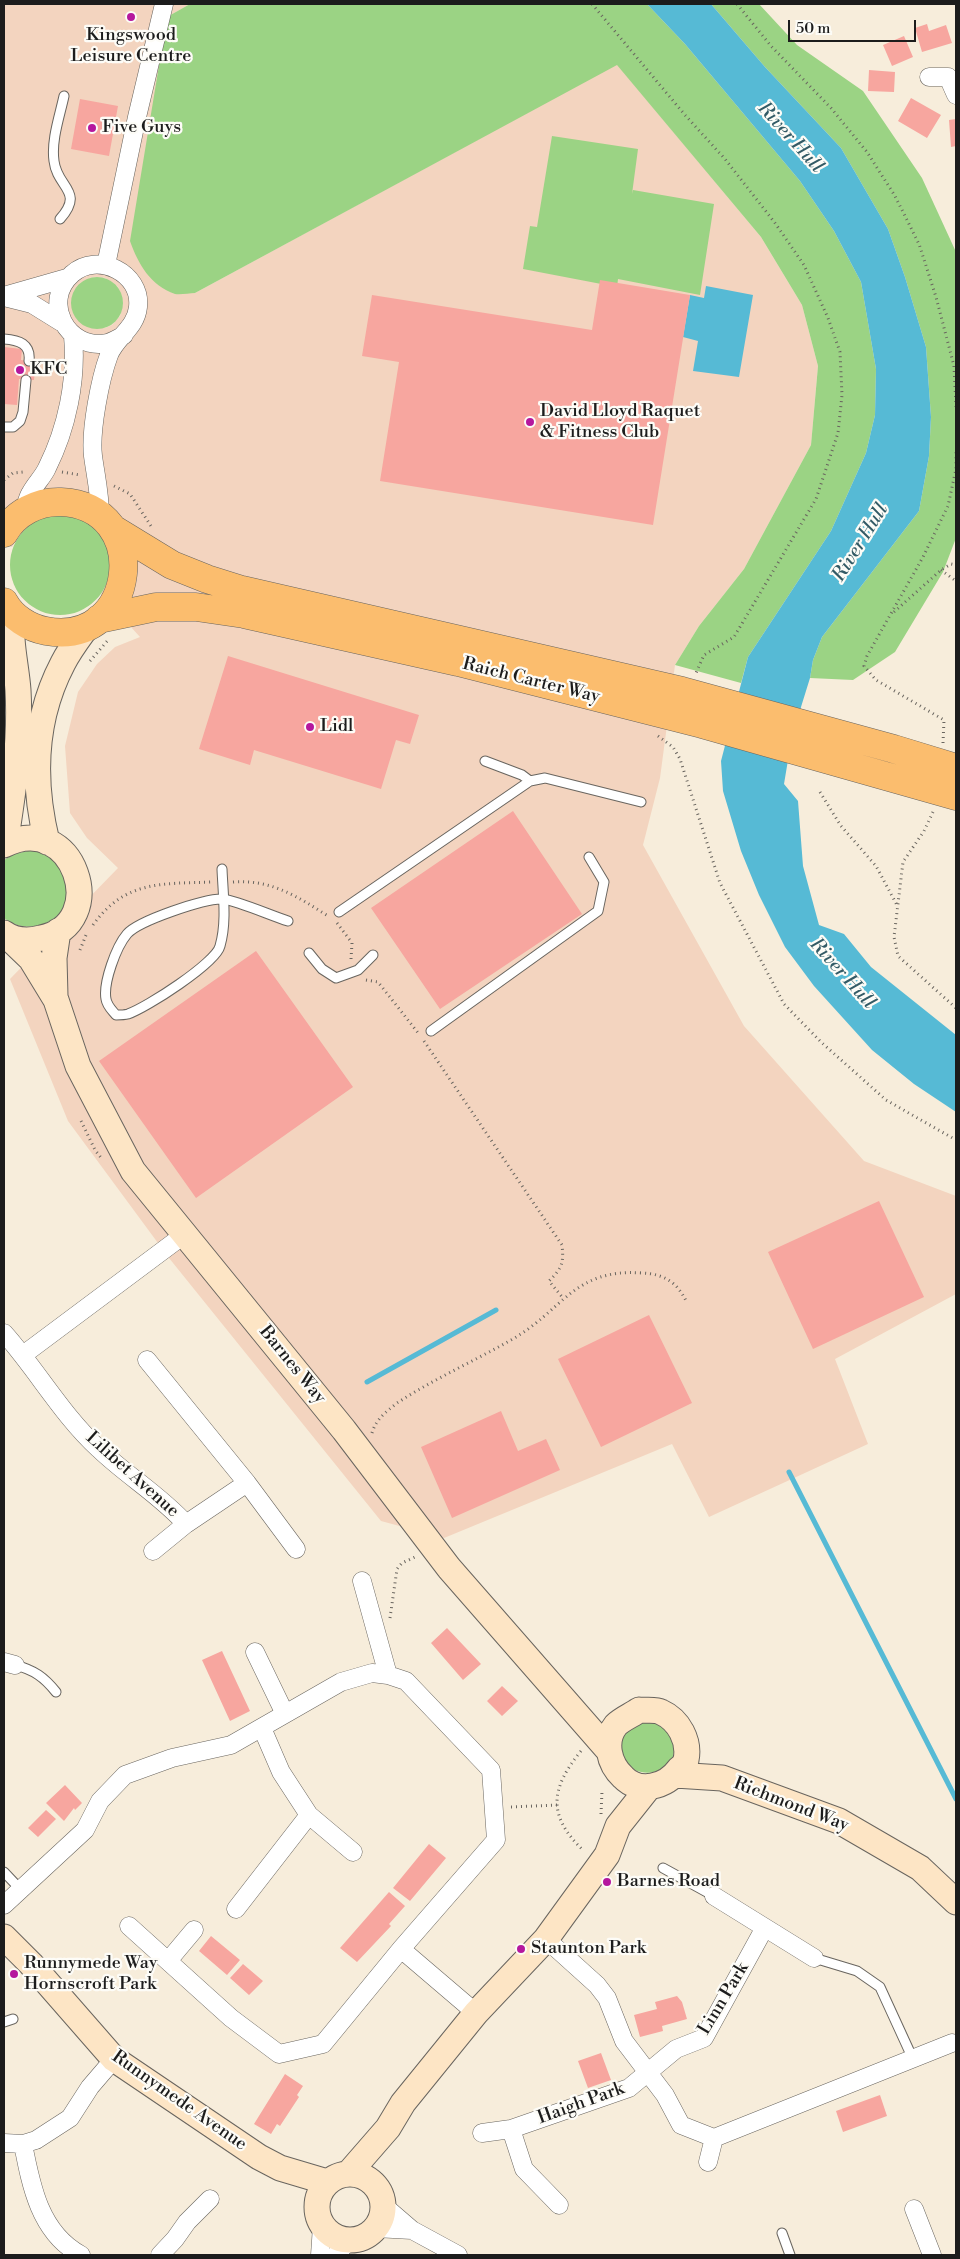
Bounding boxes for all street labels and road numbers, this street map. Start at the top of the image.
street label: Raich Carter Way [460,653,602,709]
street label: Barnes Way [254,1322,330,1408]
street label: Lilibet Avenue [81,1428,183,1522]
street label: Richmond Way [730,1773,852,1837]
street label: Linn Park [694,1959,754,2039]
street label: Runnymede Avenue [107,2046,251,2156]
street label: Haigh Park [535,2078,627,2130]

